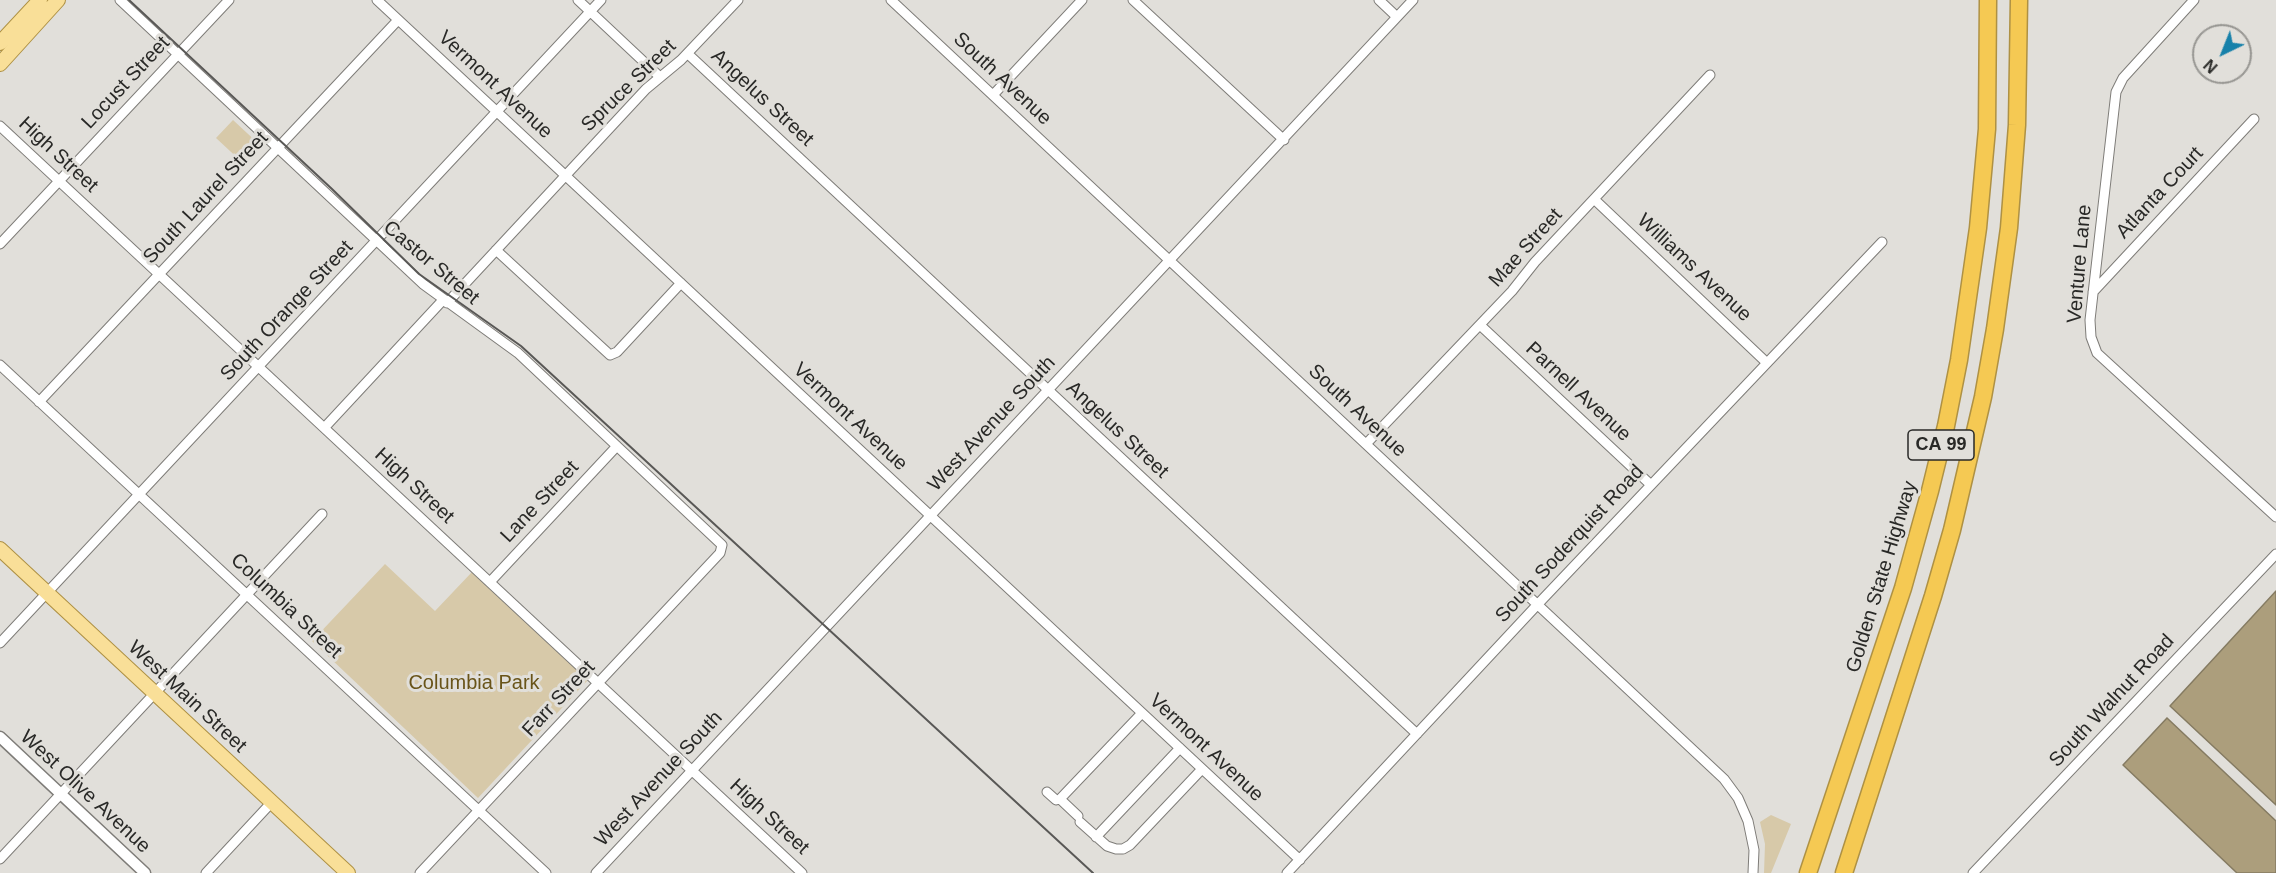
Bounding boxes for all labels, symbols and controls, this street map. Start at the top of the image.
north arrow [2192,24,2252,84]
street label: Vermont Avenue [433,26,557,144]
street label: South Avenue [948,27,1056,131]
street label: Locust Street [77,32,175,134]
street label: Spruce Street [577,35,681,137]
street label: Angelus Street [706,44,818,152]
text: N [2201,56,2221,76]
street label: High Street [13,112,103,198]
street label: South Laurel Street [138,127,274,269]
street label: Atlanta Court [2111,142,2209,244]
street label: Mae Street [1484,204,1568,292]
street label: Venture Lane [2063,204,2097,324]
street label: Williams Avenue [1632,209,1756,327]
street label: Castor Street [378,216,484,310]
street label: South Orange Street [216,236,358,386]
street label: Parnell Avenue [1520,337,1636,447]
street label: West Avenue South [923,351,1061,497]
street label: Vermont Avenue [788,358,912,476]
street label: South Avenue [1303,359,1411,463]
street label: Angelus Street [1061,376,1173,484]
road number: CA 99 [1908,430,1974,460]
street label: High Street [369,443,459,529]
street label: Lane Street [496,456,584,548]
street label: South Soderquist Road [1491,460,1649,628]
street label: Golden State Highway [1841,478,1923,676]
street label: Columbia Street [225,548,347,664]
street label: South Walnut Road [2044,630,2180,772]
street label: West Main Street [123,636,251,758]
street label: Farr Street [518,656,600,742]
park label: Columbia Park [408,671,540,695]
street label: Vermont Avenue [1144,689,1268,807]
street label: West Avenue South [590,706,728,852]
street label: West Olive Avenue [15,725,155,859]
street label: High Street [724,774,814,860]

